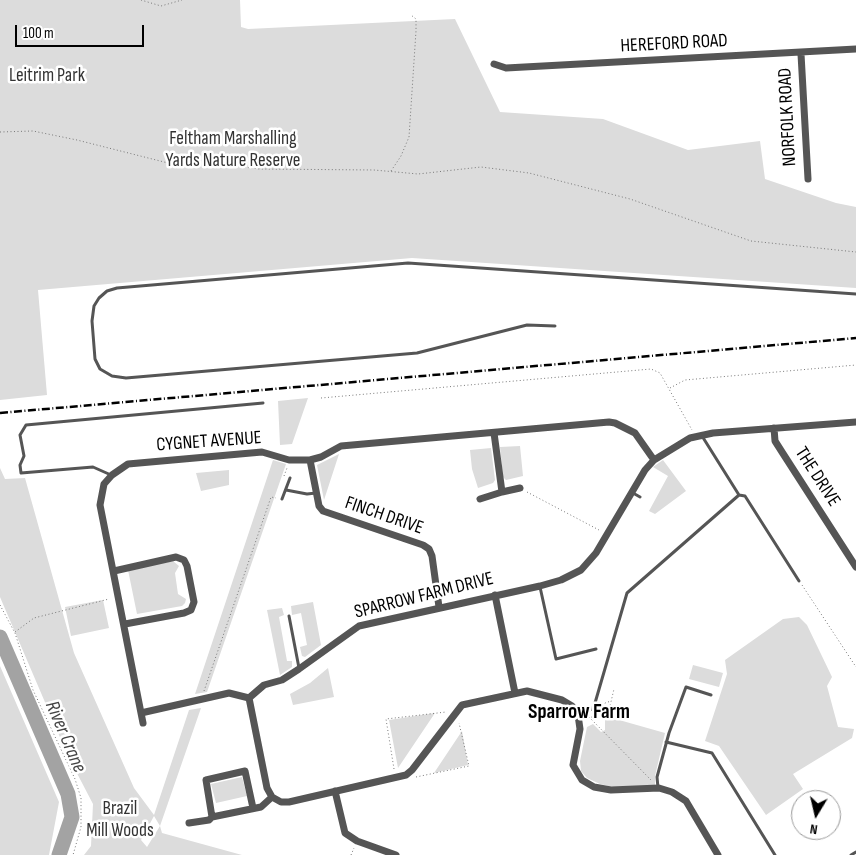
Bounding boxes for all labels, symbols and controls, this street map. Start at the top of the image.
scale bar [18,15,146,47]
text: 100 m [23,24,54,43]
street label: HEREFORD ROAD [620,30,728,58]
park label: Leitrim Park [9,65,85,87]
street label: NORFOLK ROAD [774,67,802,167]
park label: Feltham Marshalling Yards Nature Reserve [166,128,300,172]
street label: CYGNET AVENUE [156,427,262,457]
street label: THE DRIVE [789,443,845,511]
street label: FINCH DRIVE [342,492,426,540]
street label: SPARROW FARM DRIVE [352,568,496,624]
water label: River Crane [39,697,91,777]
district label: Sparrow Farm [528,700,630,726]
north arrow [791,790,841,840]
park label: Brazil Mill Woods [86,798,154,842]
text: N [809,820,819,838]

